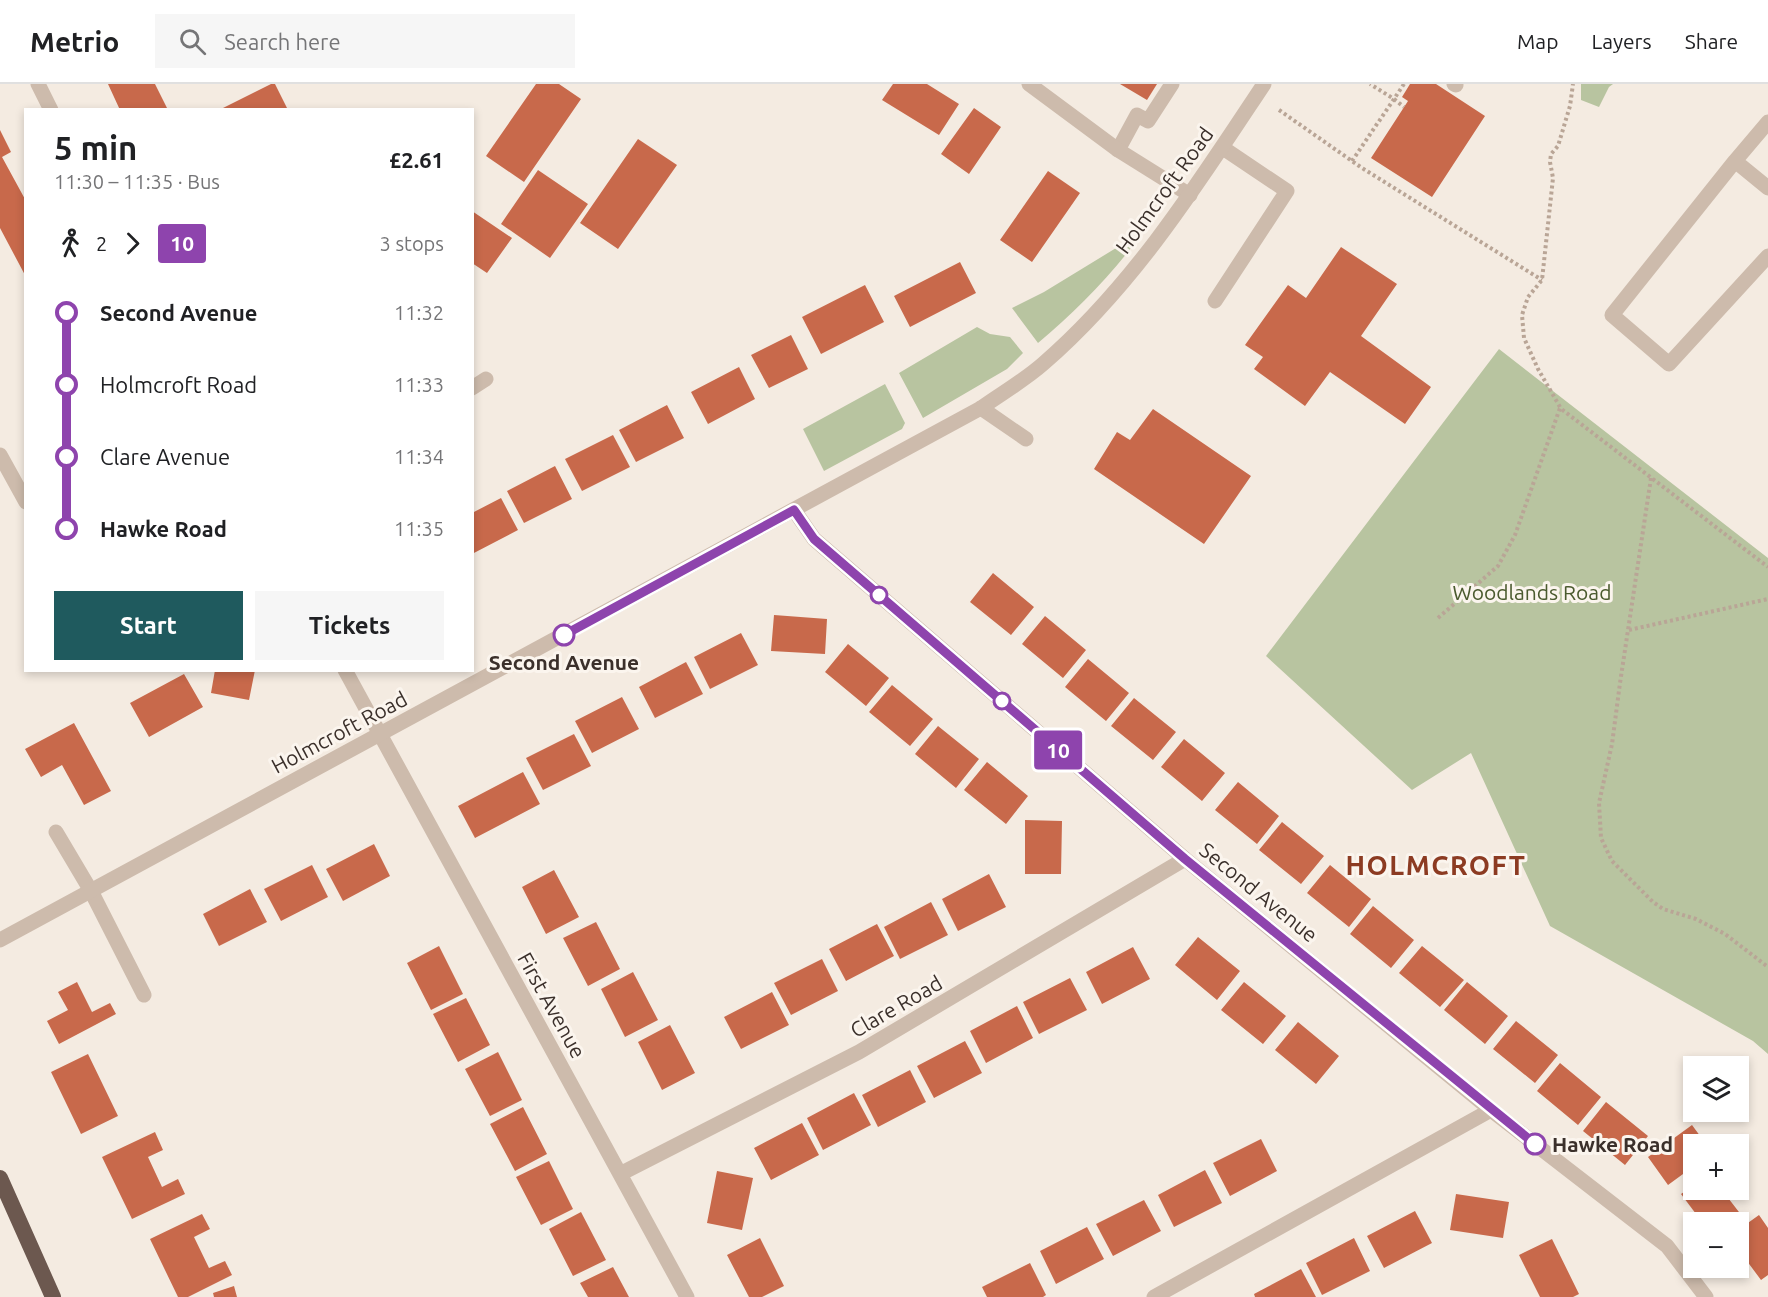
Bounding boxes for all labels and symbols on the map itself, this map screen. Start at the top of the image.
street label: Holmcroft Road [1110,122,1218,258]
park label: Woodlands Road [1453,580,1611,604]
unlabelled marker [870,586,888,604]
marker: Second Avenue [553,624,575,646]
place label: Second Avenue [489,650,639,674]
street label: Holmcroft Road [267,686,411,778]
unlabelled marker [993,692,1011,710]
line badge: 10 [1031,730,1085,770]
street label: Second Avenue [1195,837,1323,947]
district label: HOLMCROFT [1346,850,1526,880]
street label: First Avenue [513,948,591,1062]
street label: Clare Road [846,970,946,1042]
place label: Hawke Road [1552,1132,1673,1156]
marker: Hawke Road [1524,1133,1546,1155]

